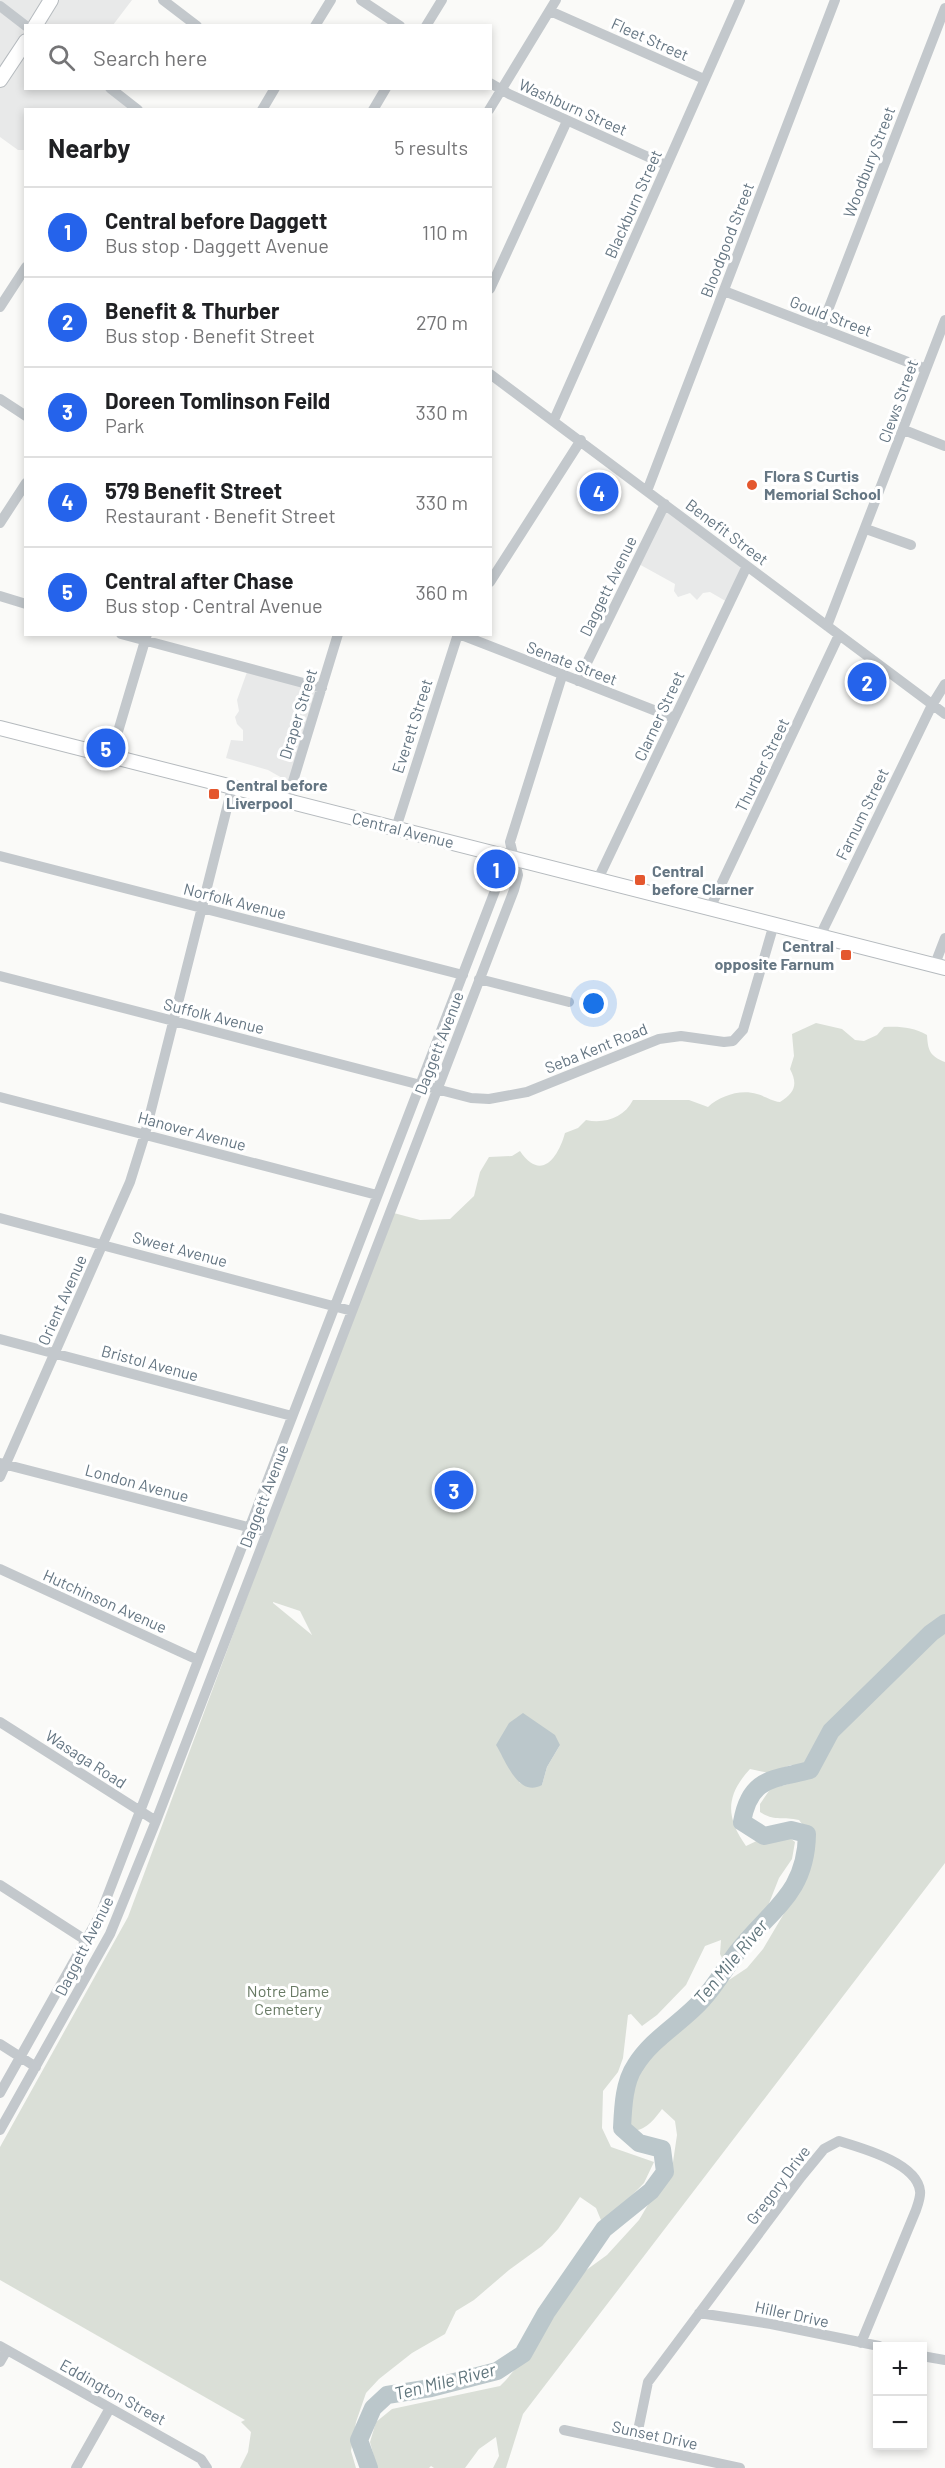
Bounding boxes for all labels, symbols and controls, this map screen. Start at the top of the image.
street label: Fleet Street [609,13,692,64]
search box [24,24,492,90]
icon: search [45,41,78,74]
text: Search here [93,44,207,70]
street label: Washburn Street [516,74,630,139]
street label: Woodbury Street [839,104,898,220]
text: Nearby [48,132,130,163]
text: 5 results [394,135,468,159]
street label: Blackburn Street [600,147,665,261]
street label: Bloodgood Street [696,180,757,300]
text: Central before Daggett [105,207,327,233]
text: 1 [64,220,71,244]
text: 110 m [422,220,468,244]
text: Bus stop · Daggett Avenue [105,233,329,257]
street label: Gould Street [787,291,875,340]
text: Benefit & Thurber [105,297,280,323]
text: 2 [62,310,73,334]
text: 270 m [416,310,468,334]
text: Bus stop · Benefit Street [105,323,315,347]
street label: Clews Street [874,357,921,445]
text: Doreen Tomlinson Feild [105,387,330,413]
text: 3 [62,400,73,424]
text: 330 m [416,400,468,424]
text: Park [105,413,144,437]
place label: Flora S Curtis Memorial School [764,466,881,503]
pin: 4 [580,470,618,514]
text: 579 Benefit Street [105,477,282,503]
marker: Flora S Curtis Memorial School [745,478,759,492]
text: 4 [61,490,74,514]
text: 330 m [416,490,468,514]
street label: Benefit Street [682,494,772,569]
text: Restaurant · Benefit Street [105,503,336,527]
street label: Daggett Avenue [575,533,640,639]
text: Central after Chase [105,567,293,593]
text: 5 [62,580,73,604]
text: 360 m [416,580,468,604]
text: Bus stop · Central Avenue [105,593,323,617]
street label: Senate Street [524,637,620,689]
pin: 2 [848,660,886,704]
street label: Draper Street [275,666,320,761]
street label: Clarner Street [629,668,688,764]
street label: Everett Street [387,676,436,775]
street label: Thurber Street [731,715,792,815]
pin: 5 [86,726,126,771]
street label: Farnum Street [831,765,892,863]
place label: Central before Liverpool [226,775,328,812]
marker: Central before Liverpool [207,787,221,801]
street label: Central Avenue [350,808,456,851]
pin: 1 [476,846,516,892]
place label: Central before Clarner [652,861,754,898]
marker: Central before Clarner [633,873,647,887]
street label: Norfolk Avenue [182,879,288,922]
place label: Central opposite Farnum [714,936,834,973]
marker: Central opposite Farnum [839,948,853,962]
street label: Daggett Avenue [410,988,467,1097]
your location [579,989,608,1018]
street label: Suffolk Avenue [162,994,266,1037]
street label: Seba Kent Road [542,1018,650,1077]
street label: Hanover Avenue [136,1107,248,1154]
street label: Sweet Avenue [131,1227,230,1270]
street label: Orient Avenue [33,1252,90,1348]
street label: Bristol Avenue [100,1340,201,1385]
street label: Daggett Avenue [235,1441,292,1550]
street label: London Avenue [83,1460,191,1505]
pin: 3 [434,1468,474,1512]
street label: Hutchinson Avenue [40,1565,170,1636]
street label: Wasaga Road [42,1725,130,1792]
street label: Daggett Avenue [50,1893,117,1999]
water label: Ten Mile River [689,1914,772,2008]
park label: Notre Dame Cemetery [247,1981,329,2018]
street label: Gregory Drive [742,2142,813,2228]
street label: Hiller Drive [753,2296,831,2331]
map controls [873,2342,927,2450]
button: + [873,2342,927,2396]
street label: Eddington Street [57,2355,170,2429]
water label: Ten Mile River [392,2358,498,2404]
button: − [873,2396,927,2450]
street label: Sunset Drive [610,2416,700,2453]

